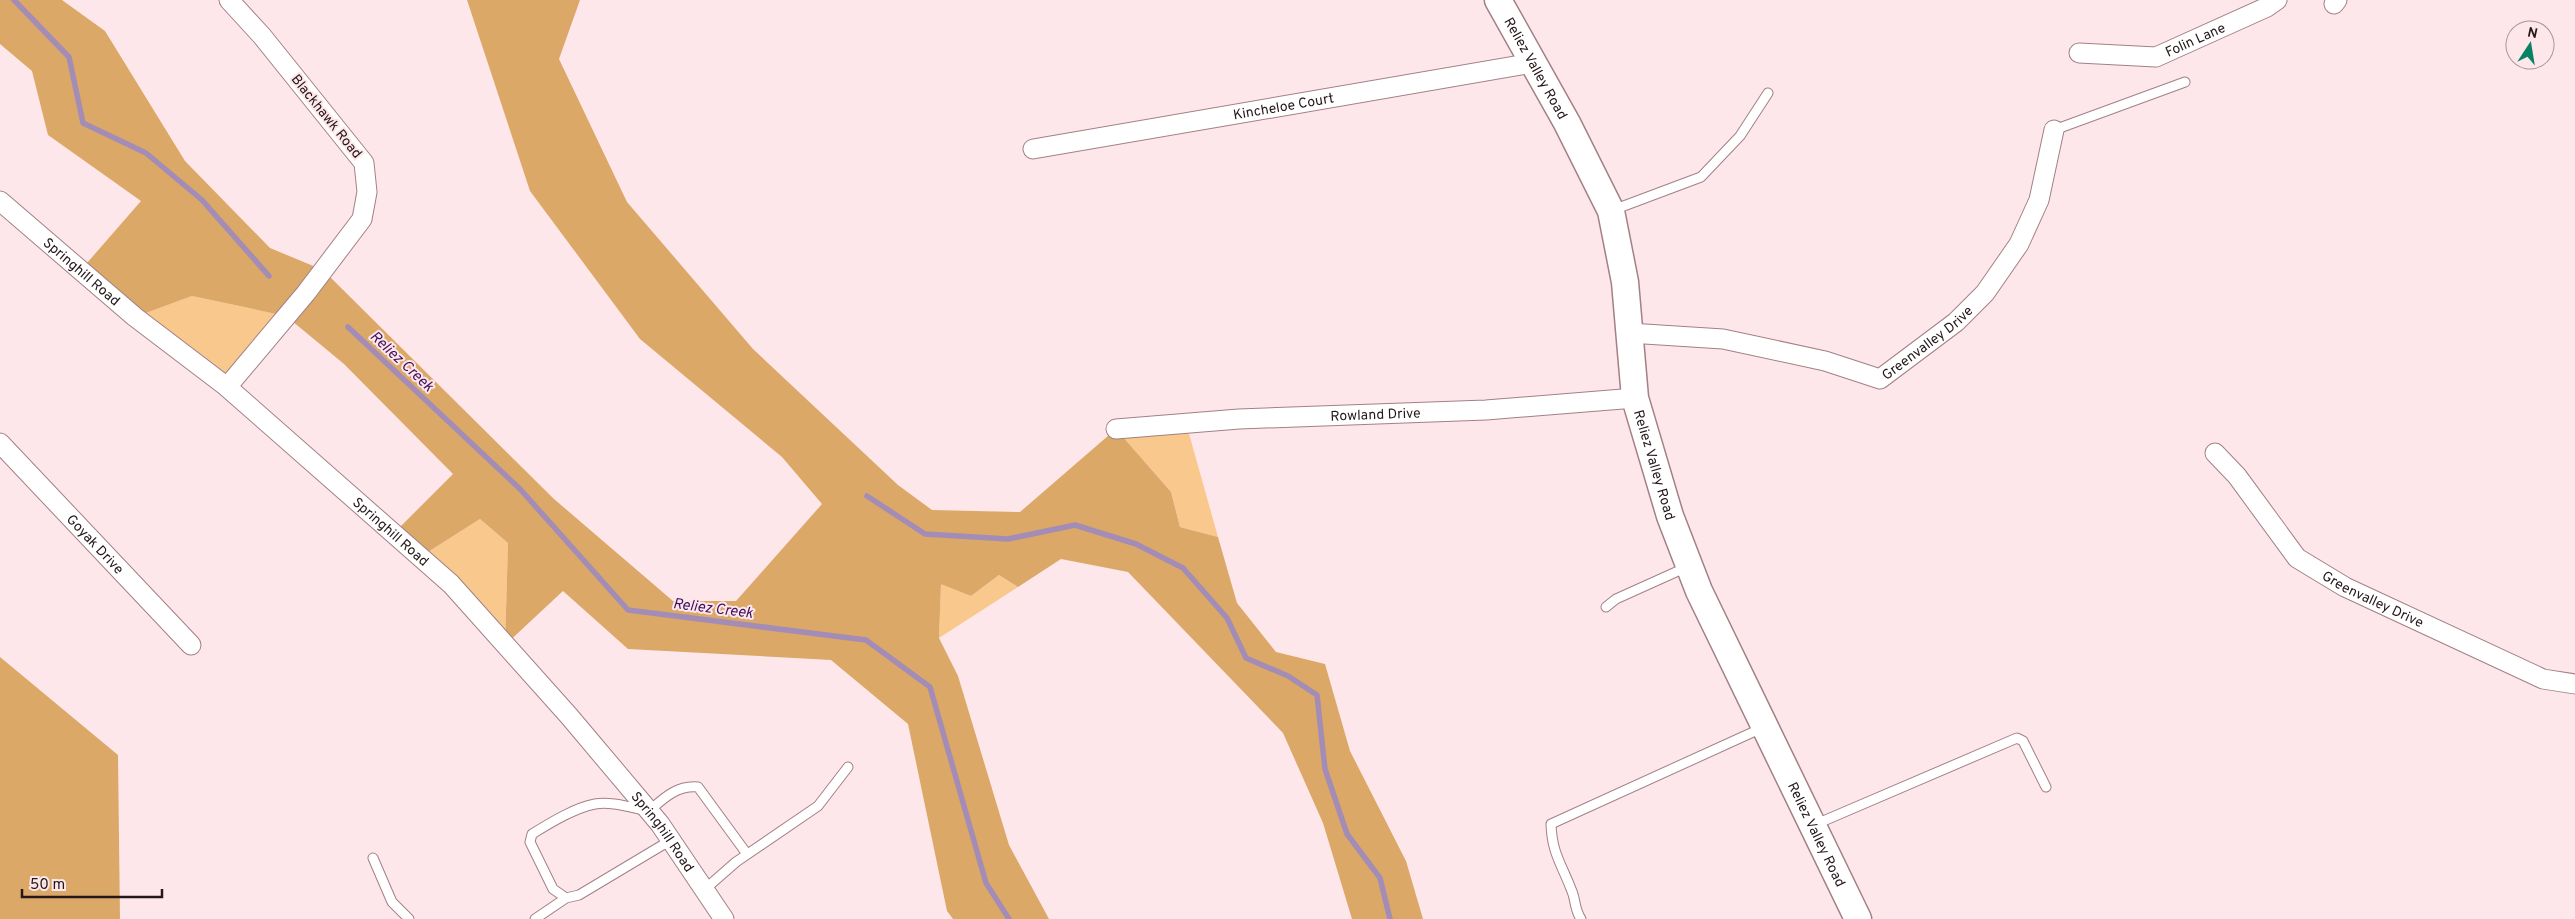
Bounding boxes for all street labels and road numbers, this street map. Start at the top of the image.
street label: Reliez Valley Road [1499,15,1570,123]
street label: Folin Lane [2163,20,2228,62]
street label: Blackhawk Road [287,71,365,162]
street label: Kincheloe Court [1232,90,1335,124]
street label: Springhill Road [39,235,123,310]
street label: Greenvalley Drive [1879,303,1977,385]
street label: Rowland Drive [1330,405,1421,426]
street label: Reliez Valley Road [1629,408,1678,523]
street label: Springhill Road [348,494,432,570]
street label: Goyak Drive [62,512,127,578]
street label: Greenvalley Drive [2318,568,2426,632]
street label: Reliez Valley Road [1783,780,1848,890]
street label: Springhill Road [627,789,697,876]

